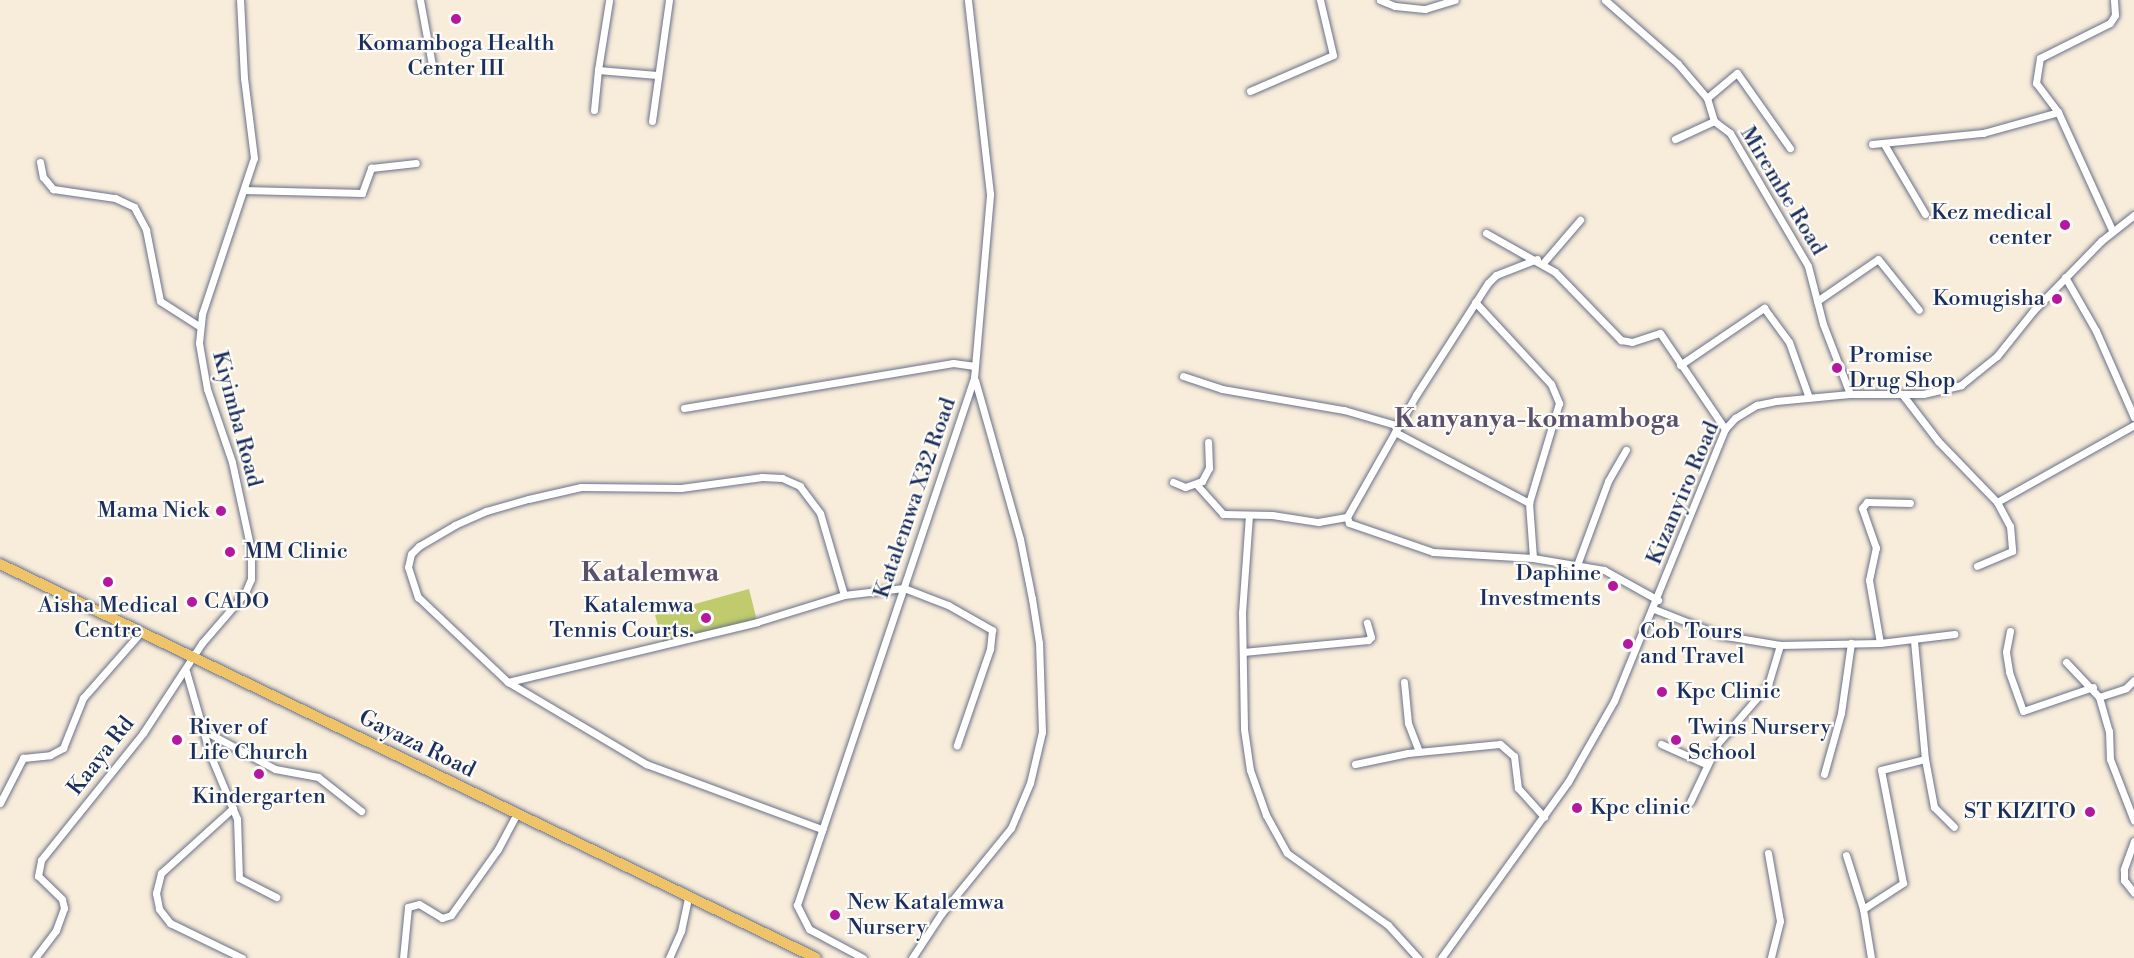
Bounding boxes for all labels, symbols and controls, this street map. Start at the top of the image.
marker: Komamboga Health Center III [447,10,465,28]
place label: Komamboga Health Center III [357,30,555,82]
street label: Mirembe Road [1734,122,1832,260]
place label: Kez medical center [1931,199,2052,250]
marker: Kez medical center [2056,216,2074,234]
place label: Komugisha [1932,286,2045,312]
marker: Komugisha [2050,292,2064,306]
place label: Promise Drug Shop [1849,342,1956,394]
street label: Kiyimba Road [206,348,268,490]
marker: Promise Drug Shop [1830,361,1844,375]
street label: Katalemwa X32 Road [868,394,962,602]
district label: Kanyanya-komamboga [1394,404,1680,436]
street label: Kizanyiro Road [1641,417,1725,569]
place label: Mama Nick [97,498,209,524]
marker: Mama Nick [214,504,228,518]
place label: MM Clinic [244,539,348,565]
marker: MM Clinic [221,543,239,561]
district label: Katalemwa [581,558,719,590]
place label: Daphine Investments [1479,560,1601,612]
marker: Aisha Medical Centre [101,575,115,589]
marker: Daphine Investments [1606,579,1620,593]
place label: CADO [204,589,269,615]
place label: Aisha Medical Centre [38,592,178,644]
place label: Katalemwa Tennis Courts. [549,592,694,644]
marker: CADO [185,595,199,609]
marker: Katalemwa Tennis Courts. [699,611,713,625]
place label: Cob Tours and Travel [1640,618,1744,670]
marker: Cob Tours and Travel [1621,637,1635,651]
place label: Kpc Clinic [1676,679,1781,705]
marker: Kpc Clinic [1653,683,1671,701]
street label: Gayaza Road [355,704,479,784]
street label: Kaaya Rd [62,711,140,801]
place label: River of Life Church [189,714,308,766]
place label: Twins Nursery School [1688,714,1831,766]
marker: River of Life Church [170,733,184,747]
marker: Twins Nursery School [1669,733,1683,747]
marker: Kindergarten [252,767,266,781]
place label: Kindergarten [192,784,326,810]
place label: Kpc clinic [1590,795,1691,821]
marker: Kpc clinic [1568,799,1586,817]
place label: ST KIZITO [1964,799,2076,825]
marker: ST KIZITO [2081,803,2099,821]
place label: New Katalemwa Nursery [847,889,1004,940]
marker: New Katalemwa Nursery [828,908,842,922]

